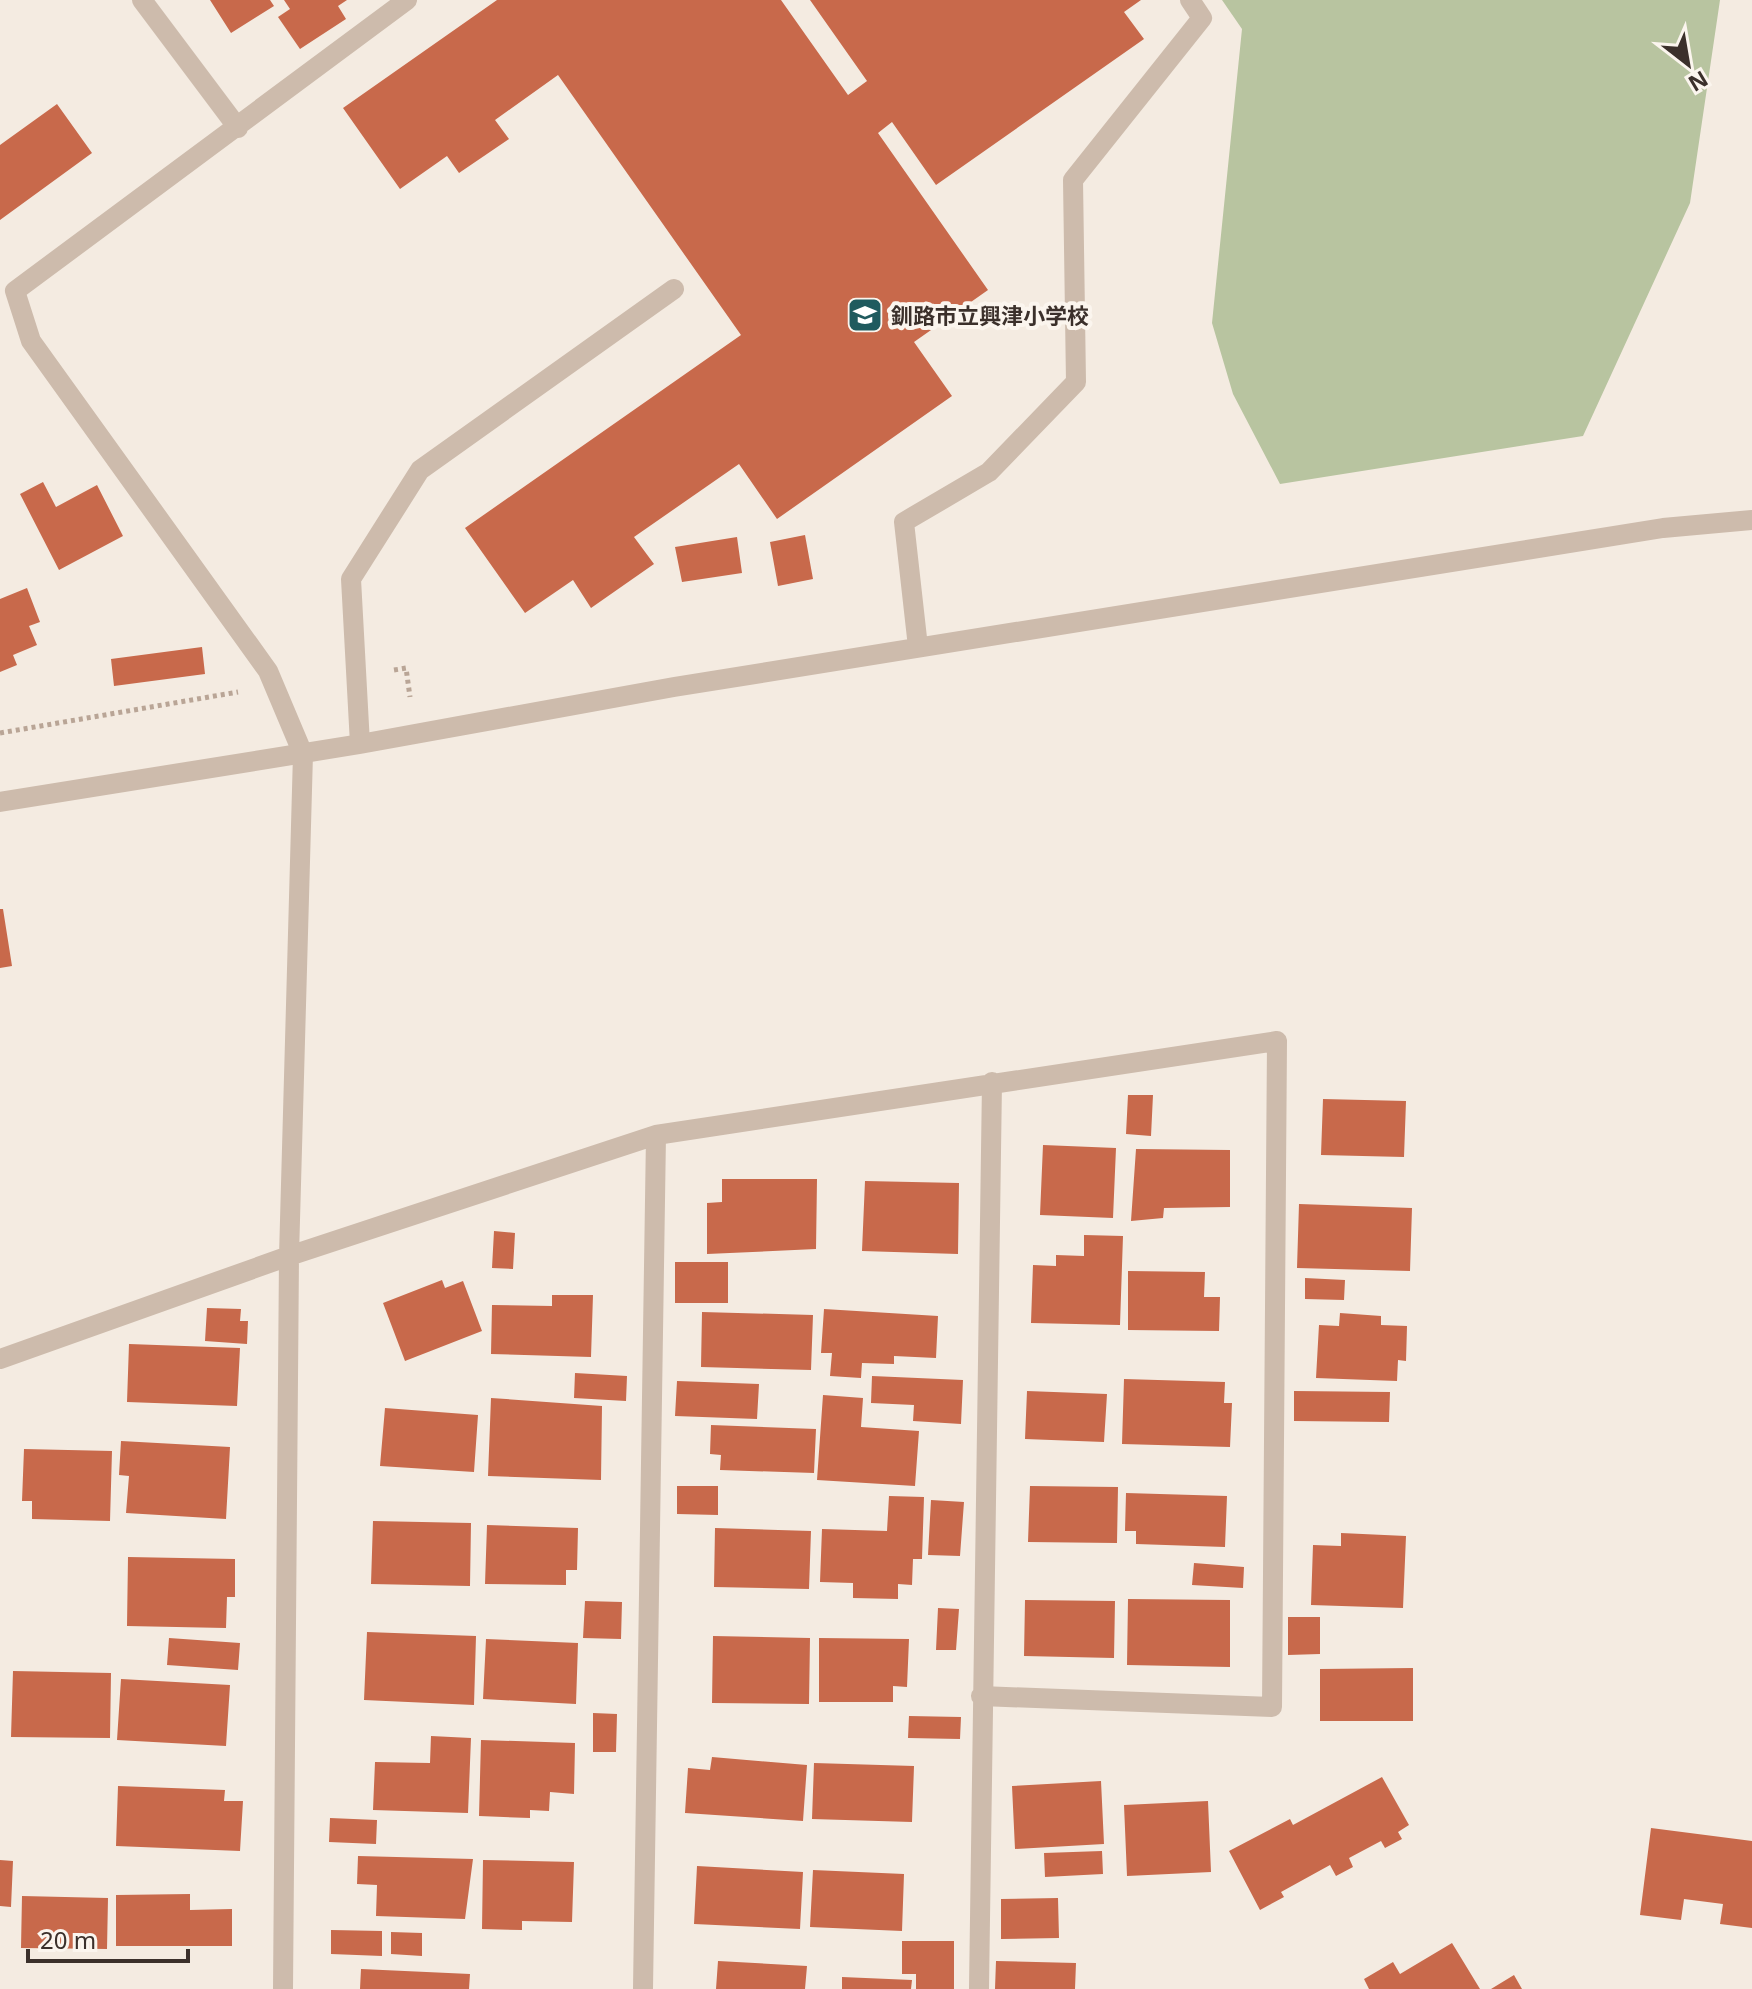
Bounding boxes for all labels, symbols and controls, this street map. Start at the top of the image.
north arrow [1648,24,1728,104]
text: N [1683,65,1714,99]
school or university icon: 釧路市立興津小学校 [846,296,884,334]
place label: 釧路市立興津小学校 [891,300,1089,330]
scale bar [28,1913,188,1963]
text: 20 m [40,1923,96,1956]

